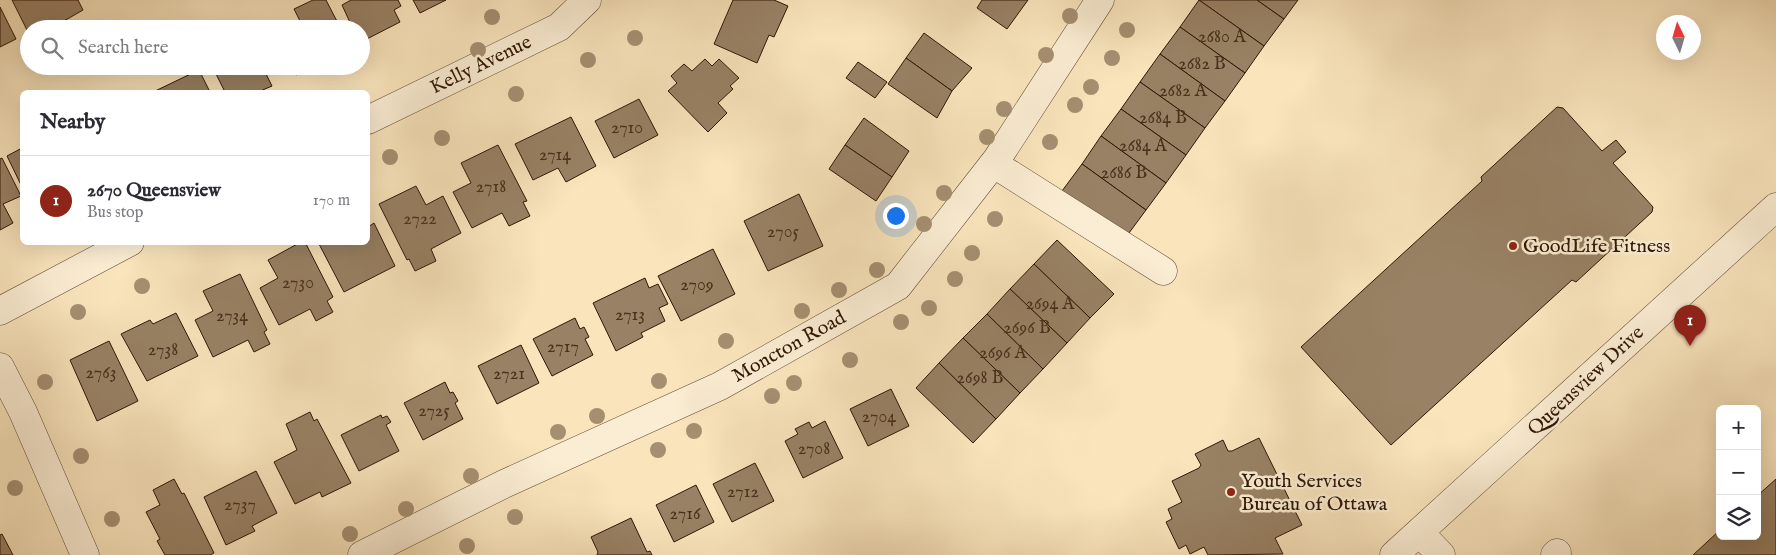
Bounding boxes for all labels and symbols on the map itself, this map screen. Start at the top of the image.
north arrow [1656,15,1701,60]
house number: 2680 A [1198,26,1247,49]
street label: Kelly Avenue [426,30,536,100]
house number: 2682 B [1178,53,1226,76]
house number: 2682 A [1159,80,1208,103]
house number: 2684 B [1139,107,1187,130]
house number: 2710 [611,117,643,140]
house number: 2684 A [1119,135,1168,158]
house number: 2714 [539,144,571,167]
house number: 2686 B [1101,162,1147,185]
house number: 2718 [476,176,506,199]
your location [883,203,909,229]
house number: 2722 [403,208,437,231]
house number: 2705 [767,221,799,244]
place label: GoodLife Fitness [1523,234,1670,259]
marker: GoodLife Fitness [1507,240,1519,252]
house number: 2730 [282,272,314,295]
house number: 2709 [680,274,714,297]
house number: 2694 A [1026,293,1075,316]
house number: 2713 [615,304,645,327]
house number: 2734 [216,305,248,328]
street label: Moncton Road [728,305,851,389]
pin: 1 [1674,305,1706,346]
house number: 2696 B [1003,317,1051,340]
street label: Queensview Drive [1523,321,1649,441]
house number: 2717 [547,336,579,359]
house number: 2738 [148,339,178,362]
house number: 2696 A [979,342,1028,365]
house number: 2763 [86,362,116,385]
house number: 2721 [493,363,525,386]
house number: 2698 B [957,367,1003,390]
house number: 2725 [418,400,450,423]
house number: 2704 [862,406,896,429]
house number: 2708 [798,438,830,461]
place label: Youth Services Bureau of Ottawa [1241,469,1388,517]
house number: 2712 [727,481,759,504]
marker: Youth Services Bureau of Ottawa [1225,486,1237,498]
house number: 2737 [224,494,256,517]
house number: 2716 [670,503,701,526]

